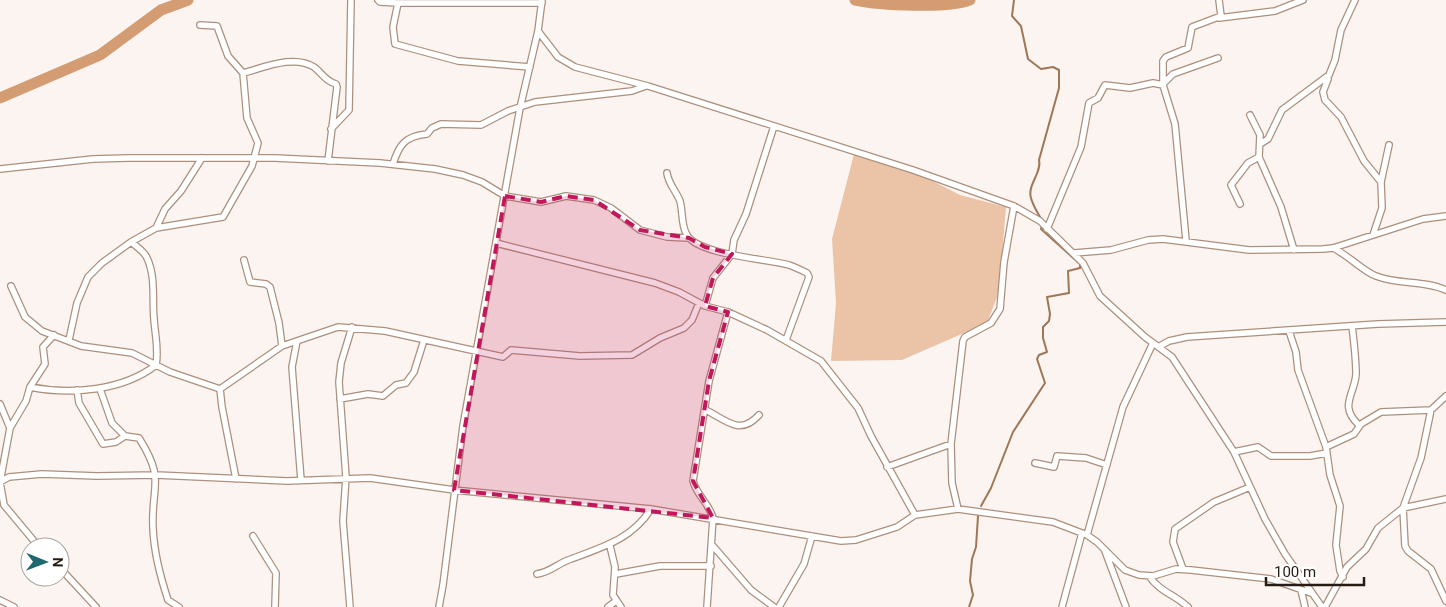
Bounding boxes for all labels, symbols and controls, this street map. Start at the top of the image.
north arrow [20,537,70,587]
scale bar [1266,554,1364,586]
text: N [50,557,66,567]
text: 100 m [1274,563,1316,581]

